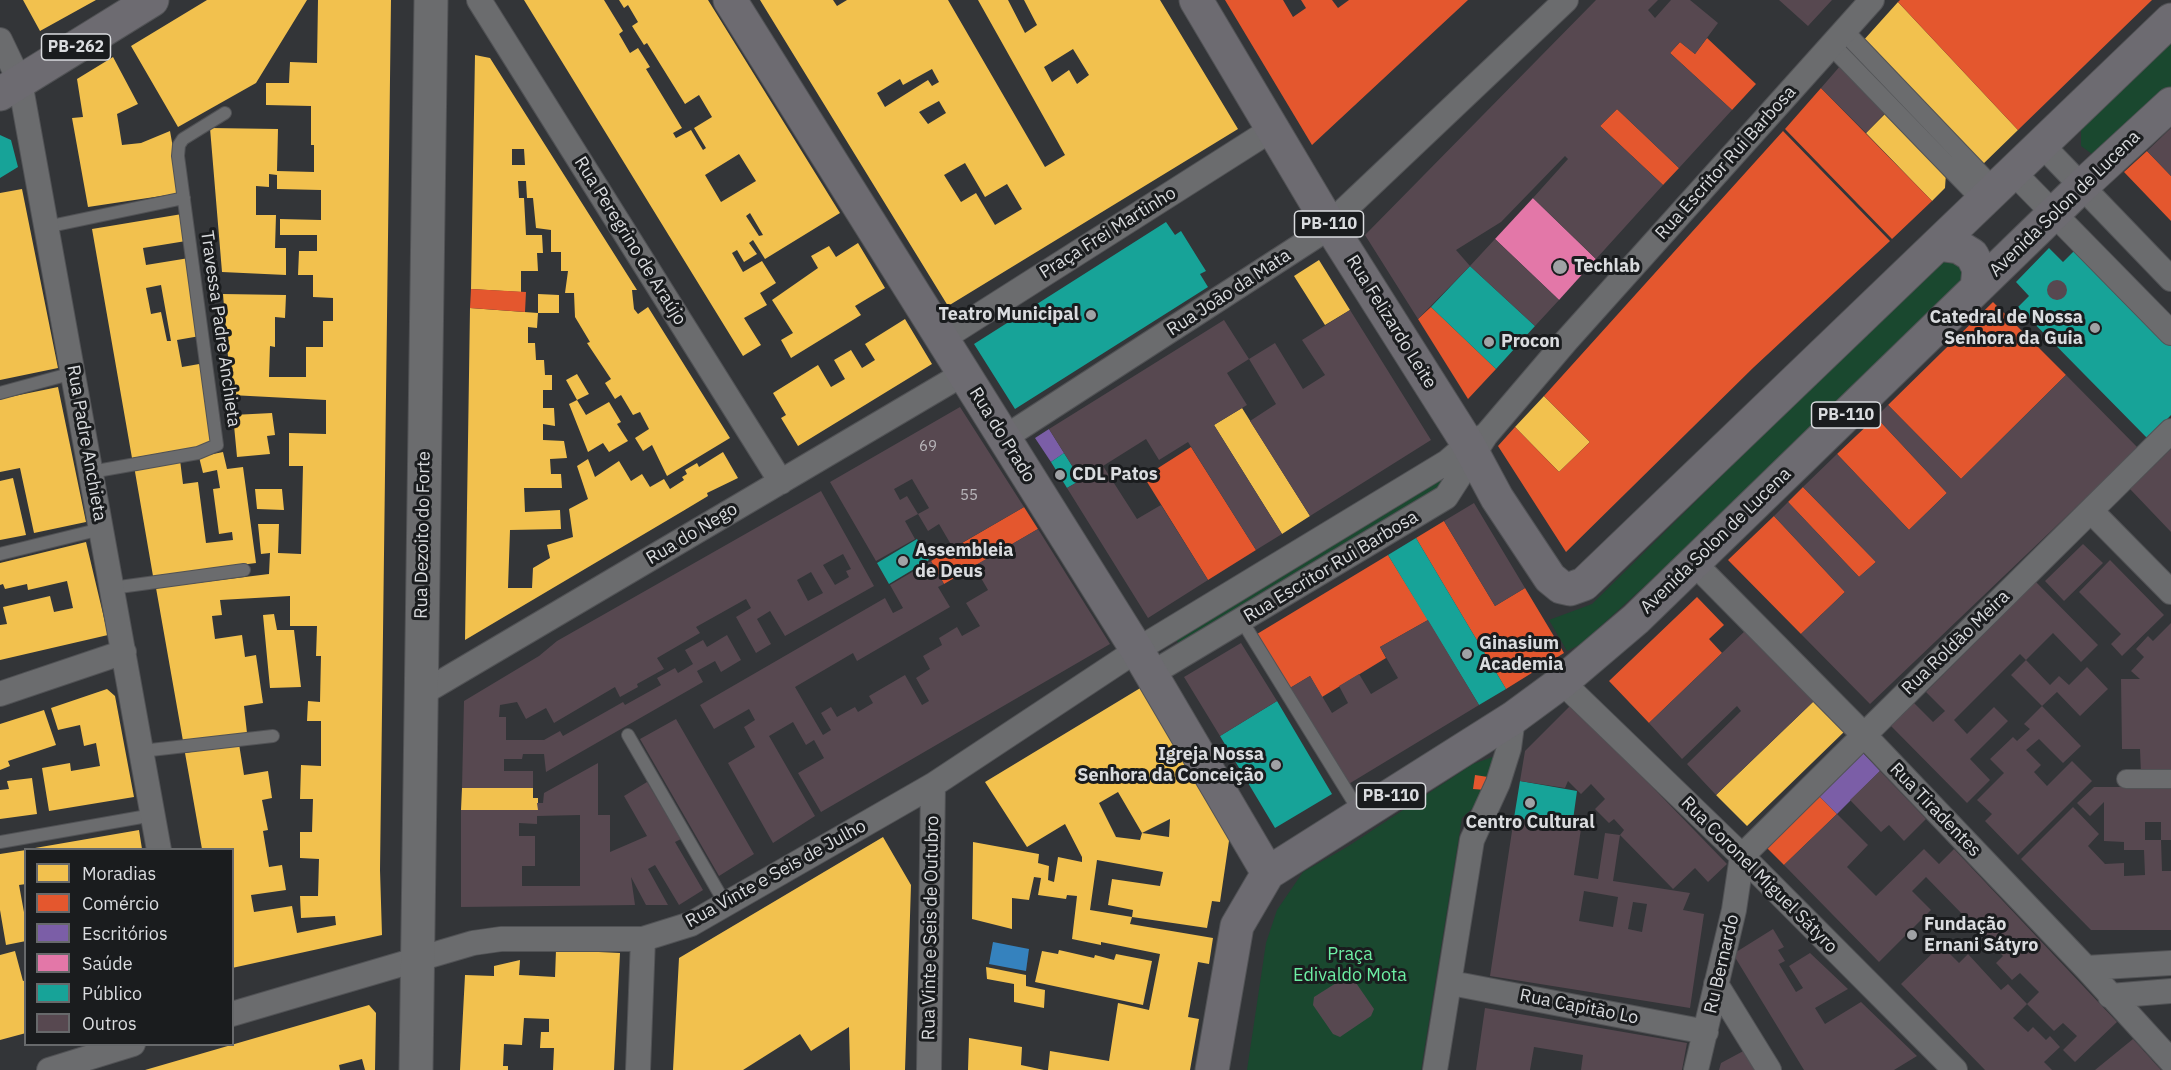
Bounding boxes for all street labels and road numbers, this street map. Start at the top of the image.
road number: PB-262 [42,34,110,60]
street label: Rua Escritor Rui Barbosa [1651,82,1801,244]
street label: Avenida Solon de Lucena [1985,126,2145,282]
street label: Rua Peregrino de Araújo [569,153,691,329]
street label: Praça Frei Martinho [1036,182,1180,284]
road number: PB-110 [1294,211,1364,237]
street label: Travessa Padre Anchieta [196,229,244,429]
street label: Rua João da Mata [1163,245,1295,341]
street label: Rua Felizardo Leite [1341,251,1441,393]
street label: Rua Padre Anchieta [62,363,110,523]
street label: Rua do Prado [964,384,1040,486]
road number: PB-110 [1812,402,1880,428]
street label: Rua Dezoito do Forte [411,451,435,619]
street label: Avenida Solon de Lucena [1636,463,1796,619]
street label: Rua do Nego [643,498,741,570]
street label: Rua Escritor Rui Barbosa [1240,506,1422,628]
street label: Rua Roldão Meira [1898,586,2014,700]
street label: Rua Tiradentes [1885,759,1985,861]
road number: PB-110 [1356,783,1426,809]
street label: Rua Coronel Miguel Sátyro [1676,792,1842,958]
street label: Rua Vinte e Seis de Julho [682,815,870,933]
street label: Rua Vinte e Seis de Outubro [918,815,944,1041]
street label: Ru Bernardo [1700,912,1744,1016]
street label: Rua Capitão Lo [1518,985,1640,1029]

